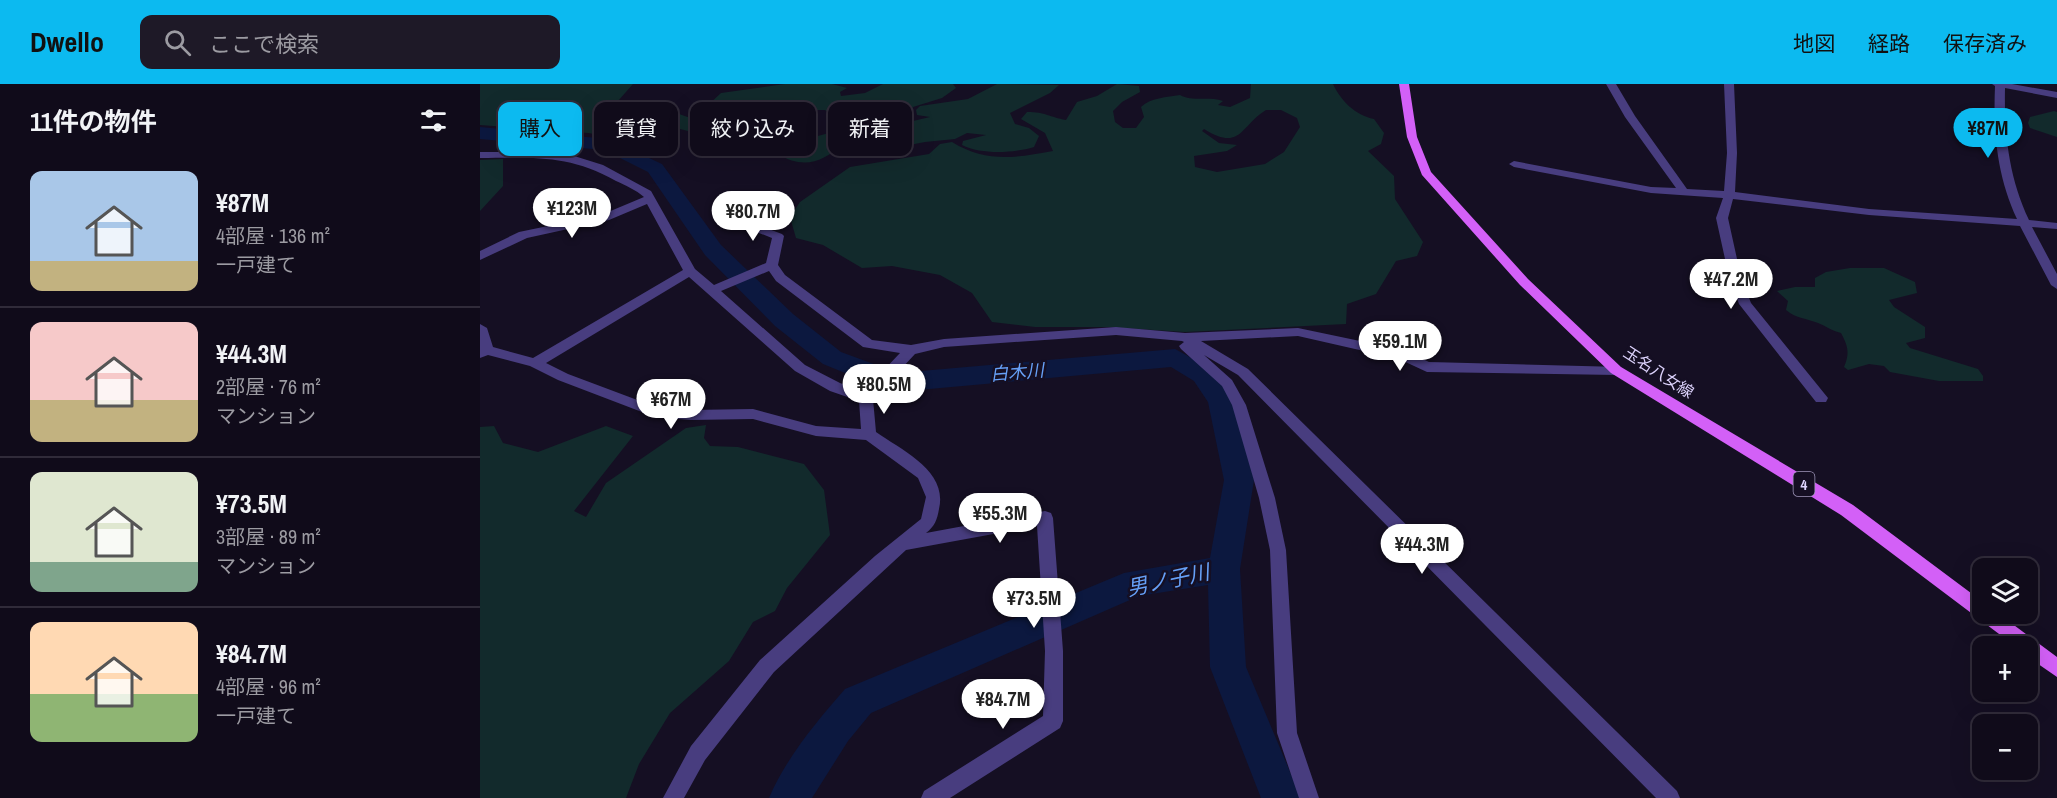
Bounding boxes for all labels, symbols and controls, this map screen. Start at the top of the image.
search box [140,15,560,69]
text: Dwello [30,23,104,61]
icon: search [161,26,194,59]
text: ここで検索 [209,29,319,59]
text: 地図 [1793,29,1835,58]
text: 経路 [1868,29,1910,58]
text: 保存済み [1943,29,2027,58]
chip: 購入 [498,102,582,156]
chip: 賃貸 [594,102,678,156]
chip: 絞り込み [690,102,816,156]
chip: 新着 [828,102,912,156]
text: 11件の物件 [30,104,157,139]
icon: filters [417,104,450,137]
pin: ¥87M [1952,108,2024,159]
text: ¥87M [1967,114,2009,141]
text: ¥87M [216,185,269,220]
pin: ¥123M [530,188,614,239]
pin: ¥80.7M [704,191,802,242]
text: ¥123M [547,194,597,221]
icon: home [78,195,150,267]
text: ¥80.7M [726,197,780,224]
text: 4部屋 · 136 m² [216,222,330,249]
text: 一戸建て [216,251,296,278]
pin: ¥47.2M [1682,259,1780,310]
text: ¥47.2M [1704,265,1758,292]
pin: ¥59.1M [1351,321,1449,372]
text: ¥59.1M [1373,327,1427,354]
text: ¥44.3M [216,336,287,371]
street label: 玉名八女線 [1619,341,1699,403]
icon: home [78,346,150,418]
water label: 白木川 [989,357,1047,387]
pin: ¥80.5M [835,364,933,415]
text: ¥80.5M [857,370,911,397]
text: 2部屋 · 76 m² [216,373,321,400]
pin: ¥67M [635,379,707,430]
text: ¥67M [650,385,692,412]
text: マンション [216,402,316,429]
road number: 4 [1794,472,1814,496]
text: ¥73.5M [216,486,287,521]
pin: ¥55.3M [951,493,1049,544]
icon: home [78,496,150,568]
text: ¥55.3M [973,499,1027,526]
text: 3部屋 · 89 m² [216,523,321,550]
pin: ¥44.3M [1373,524,1471,575]
text: ¥44.3M [1395,530,1449,557]
text: マンション [216,552,316,579]
water label: 男ノ子川 [1124,557,1214,603]
map controls [1972,558,2038,780]
button: layers [1972,558,2038,624]
pin: ¥73.5M [985,578,1083,629]
text: ¥73.5M [1007,584,1061,611]
text: ¥84.7M [216,636,287,671]
button: + [1972,636,2038,702]
icon: home [78,646,150,718]
text: 4部屋 · 96 m² [216,673,321,700]
pin: ¥84.7M [954,679,1052,730]
text: ¥84.7M [976,685,1030,712]
text: 一戸建て [216,702,296,729]
button: − [1972,714,2038,780]

